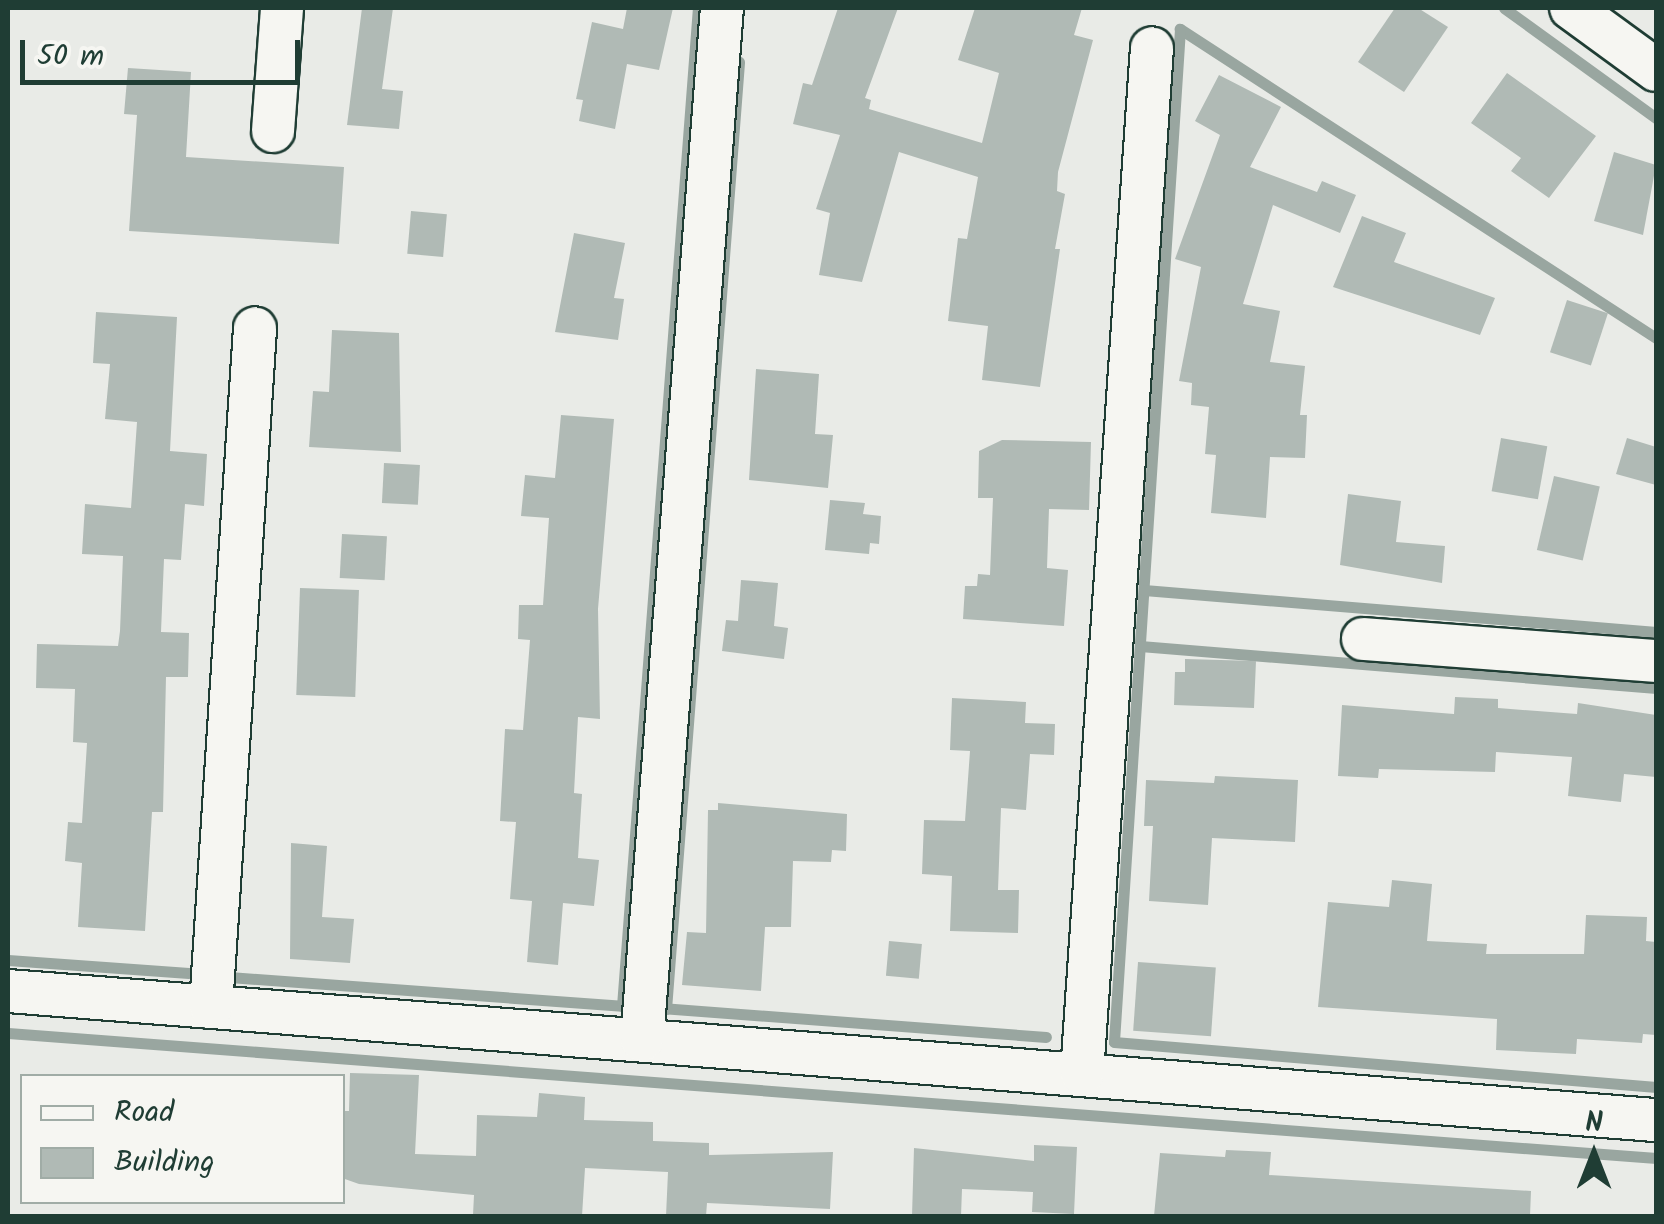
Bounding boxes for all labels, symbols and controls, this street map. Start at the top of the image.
scale bar [25,20,305,82]
text: 50 m [37,33,104,81]
legend [20,1074,345,1204]
text: Road [114,1089,174,1137]
text: N [1585,1101,1603,1146]
north arrow [1544,1104,1644,1204]
text: Building [114,1139,214,1187]

